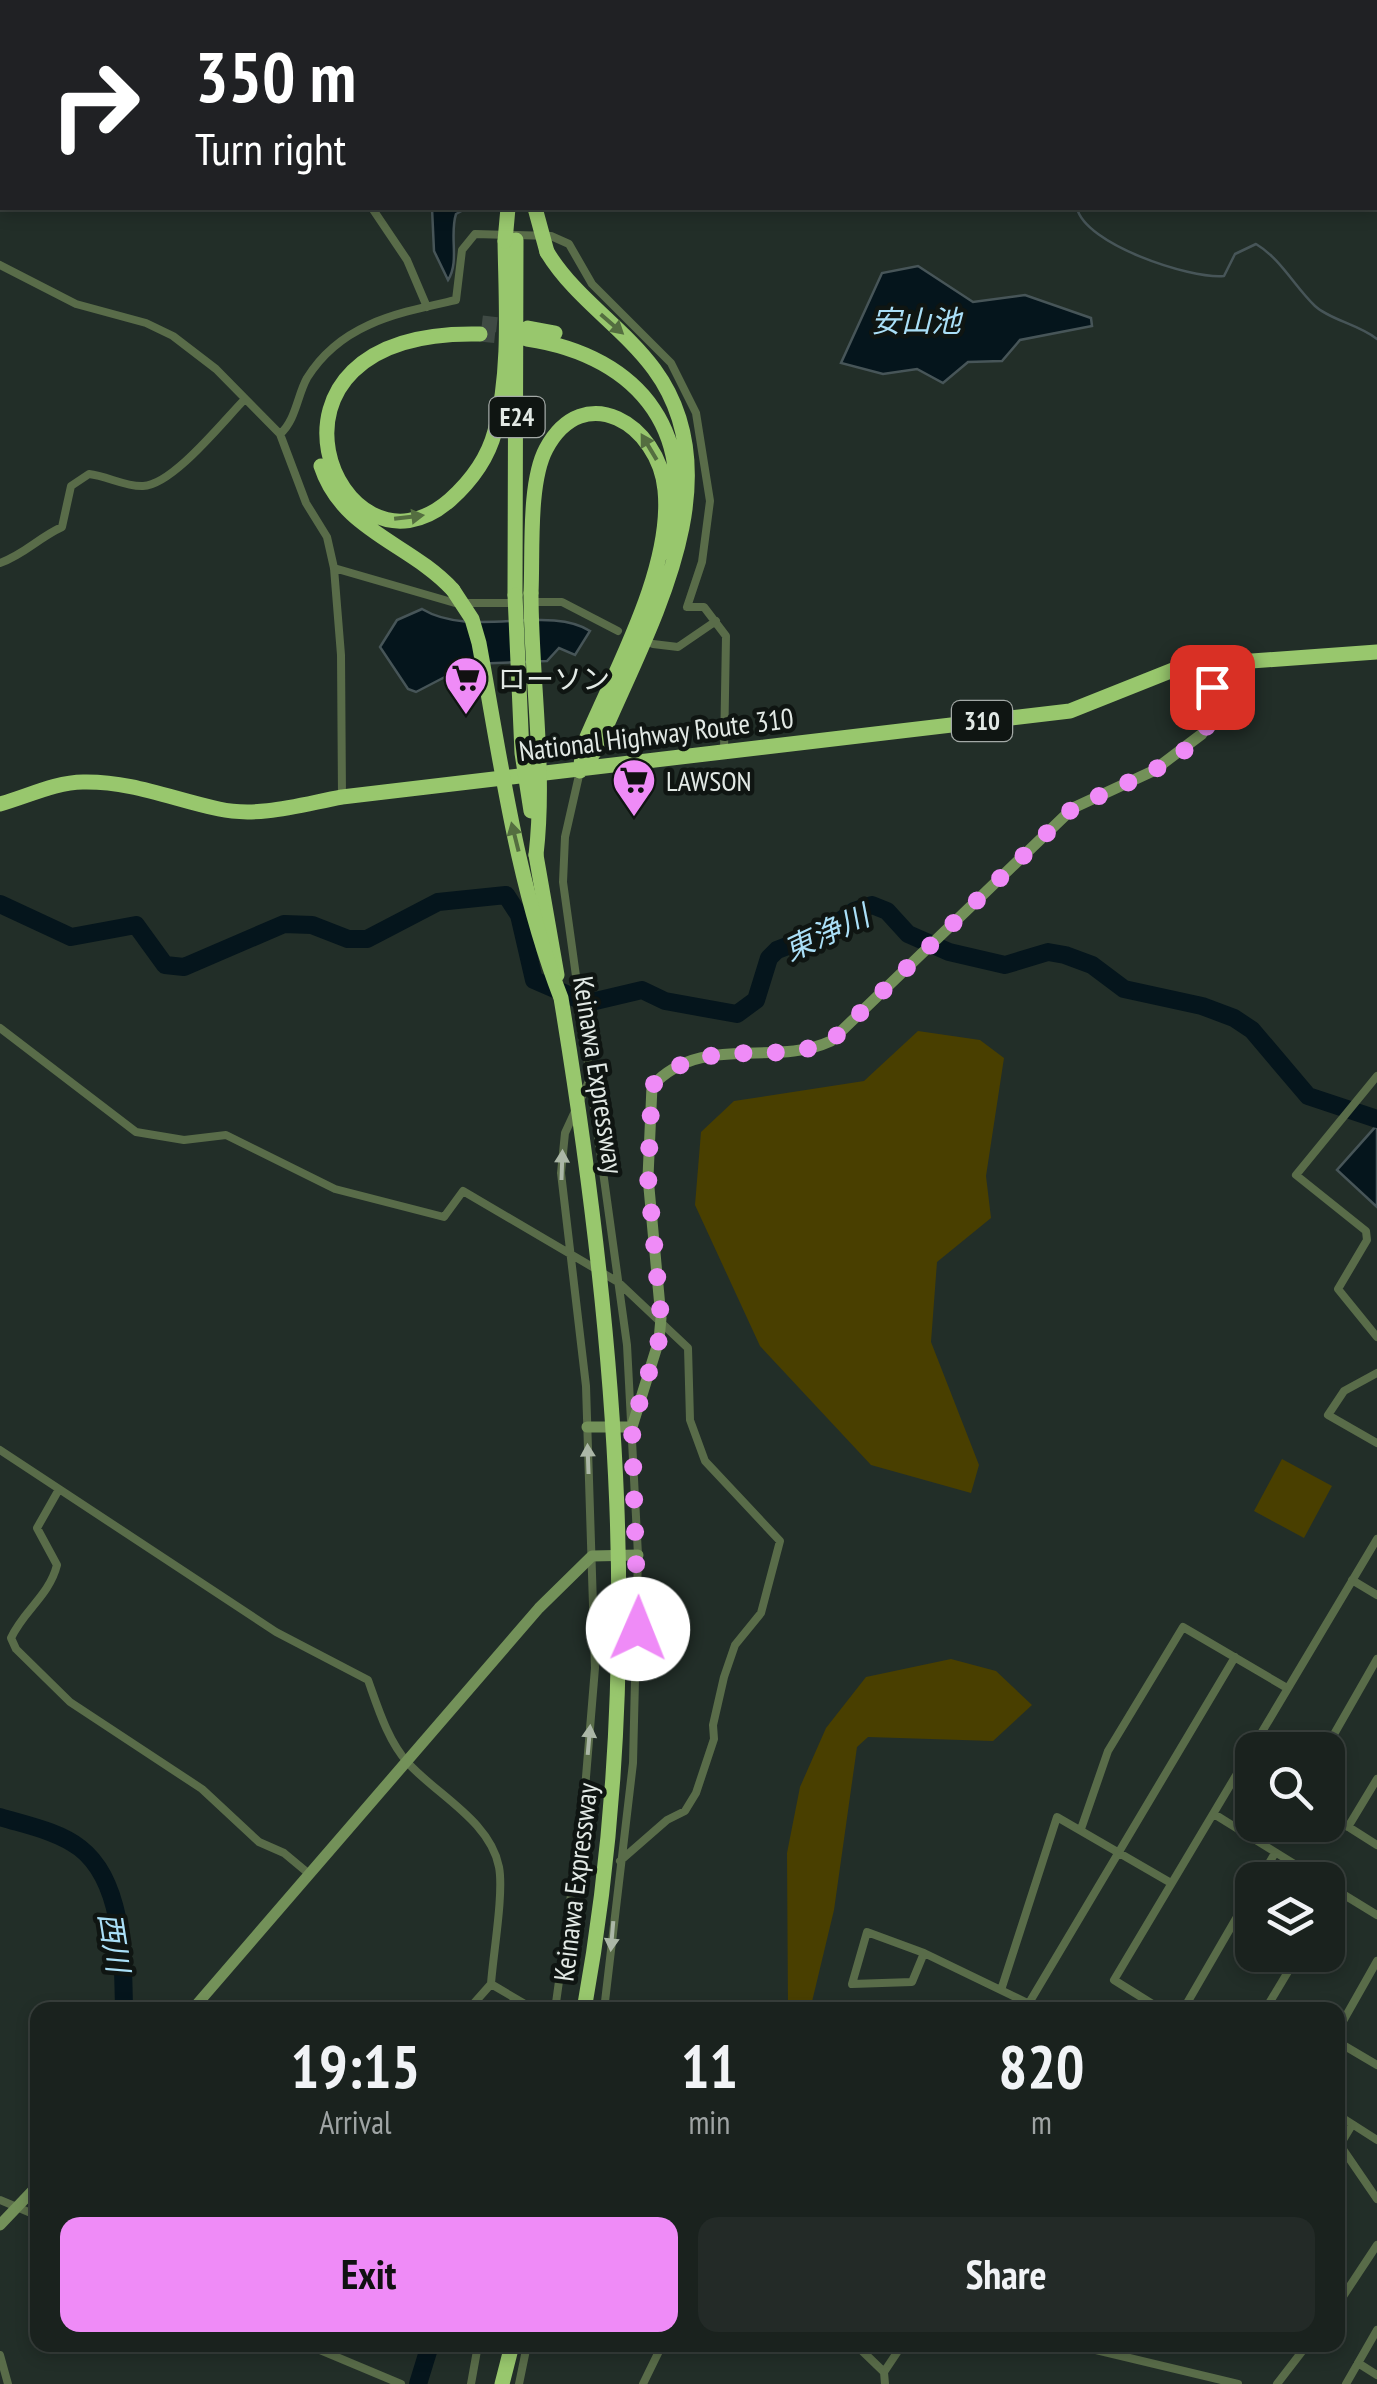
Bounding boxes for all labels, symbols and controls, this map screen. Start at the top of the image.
text: 350 m [195,31,356,121]
icon: right [30,40,160,170]
text: Turn right [195,119,346,177]
water label: 安山池 [871,301,964,340]
one-way arrow [599,312,624,334]
road number: E24 [490,397,544,437]
one-way arrow [640,433,659,460]
one-way arrow [394,509,425,525]
pin [1170,645,1255,730]
supermarket icon: ローソン [443,655,489,716]
place label: ローソン [498,660,610,697]
icon: arrive [1185,660,1240,715]
street label: National Highway Route 310 [517,699,795,769]
road number: 310 [952,701,1012,741]
supermarket icon: LAWSON [611,757,657,818]
place label: LAWSON [666,762,752,799]
one-way arrow [507,821,522,852]
water label: 東浄川 [777,894,878,969]
street label: Keinawa Expressway [565,974,633,1177]
one-way arrow [555,1148,571,1180]
one-way arrow [580,1442,596,1474]
position arrow [586,1577,690,1681]
one-way arrow [581,1723,597,1755]
map controls [1235,1732,1345,1972]
button: search [1235,1732,1345,1842]
street label: Keinawa Expressway [544,1780,606,1983]
button: layers [1235,1862,1345,1972]
water label: 西川 [91,1909,139,1978]
one-way arrow [603,1920,619,1952]
text: 19:15 [290,2027,420,2105]
text: 11 [681,2027,738,2105]
text: 820 [998,2027,1085,2105]
text: Arrival [319,2101,391,2143]
text: min [688,2101,730,2143]
text: m [1031,2101,1052,2143]
button: Exit [60,2217,678,2332]
button: Share [698,2217,1315,2332]

